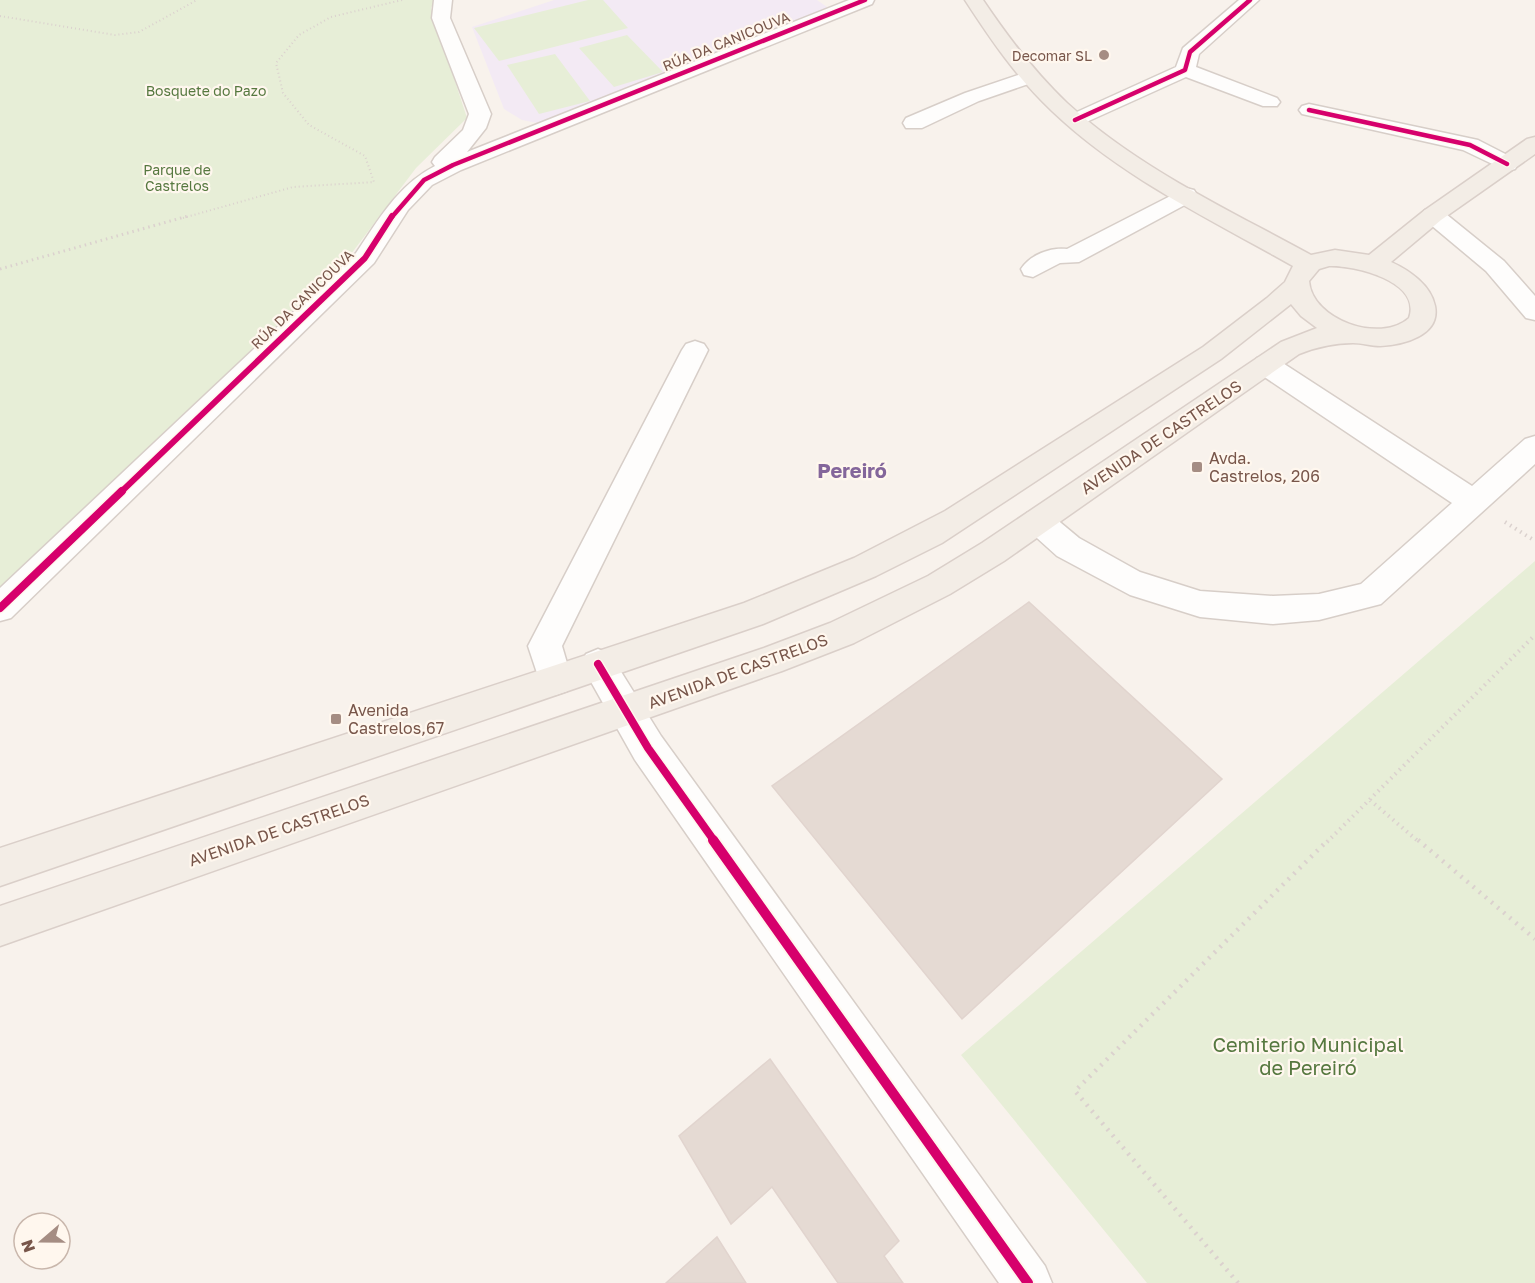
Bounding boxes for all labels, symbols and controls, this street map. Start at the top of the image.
street label: RÚA DA CANICOUVA [660,7,793,74]
place label: Decomar SL [1012,47,1092,64]
marker: Decomar SL [1097,48,1111,62]
park label: Bosquete do Pazo [146,82,266,99]
park label: Parque de Castrelos [143,161,211,194]
street label: RÚA DA CANICOUVA [247,245,357,352]
street label: AVENIDA DE CASTRELOS [1077,376,1245,498]
place label: Avda. Castrelos, 206 [1209,448,1320,486]
district label: Pereiró [817,458,887,482]
marker: Avda. Castrelos, 206 [1190,460,1204,474]
street label: AVENIDA DE CASTRELOS [645,629,831,713]
place label: Avenida Castrelos,67 [348,700,444,738]
marker: Avenida Castrelos,67 [329,712,343,726]
street label: AVENIDA DE CASTRELOS [186,790,372,870]
park label: Cemiterio Municipal de Pereiró [1212,1032,1404,1079]
north arrow [12,1211,72,1271]
text: N [16,1237,39,1255]

